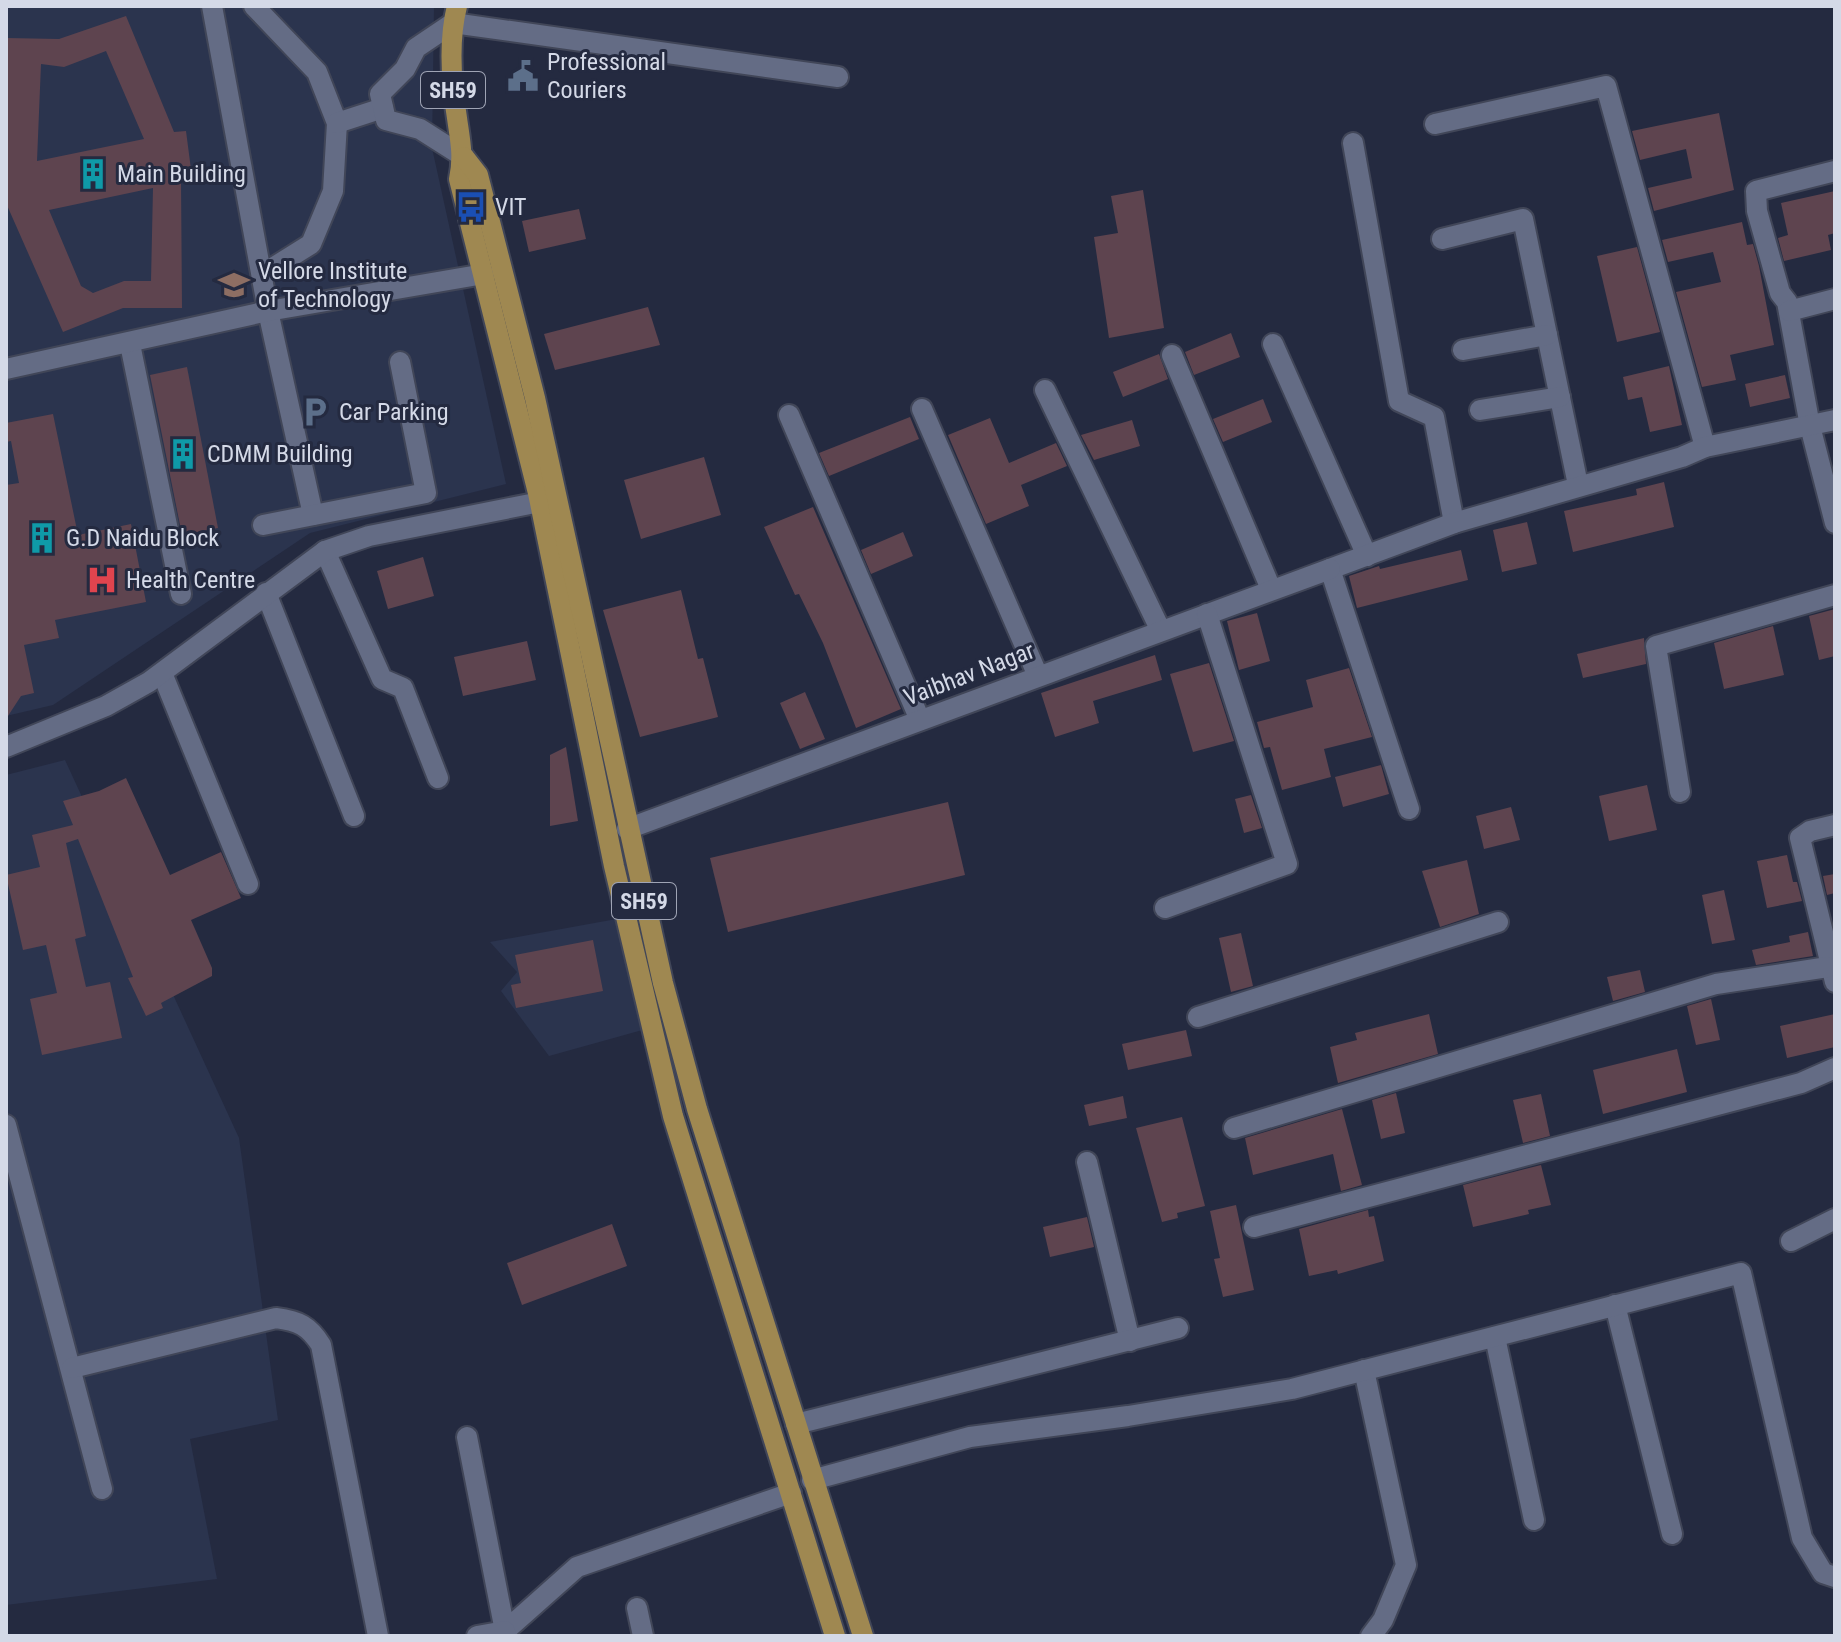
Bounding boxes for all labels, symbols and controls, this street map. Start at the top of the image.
place label: Professional Couriers [547,48,666,104]
public building icon: Professional Couriers [506,59,540,93]
road number: SH59 [421,72,485,108]
building icon: Main Building [76,157,110,191]
place label: Main Building [117,160,246,188]
bus stop icon: VIT [454,190,488,224]
place label: VIT [495,193,527,221]
place label: Vellore Institute of Technology [258,257,407,313]
school or university icon: Vellore Institute of Technology [217,268,251,302]
parking icon: Car Parking [298,395,332,429]
place label: Car Parking [339,398,449,426]
building icon: CDMM Building [166,437,200,471]
place label: CDMM Building [207,440,353,468]
building icon: G.D Naidu Block [25,521,59,555]
place label: G.D Naidu Block [66,524,219,552]
hospital icon: Health Centre [85,563,119,597]
place label: Health Centre [126,566,255,594]
street label: Vaibhav Nagar [900,636,1038,712]
road number: SH59 [612,883,676,919]

